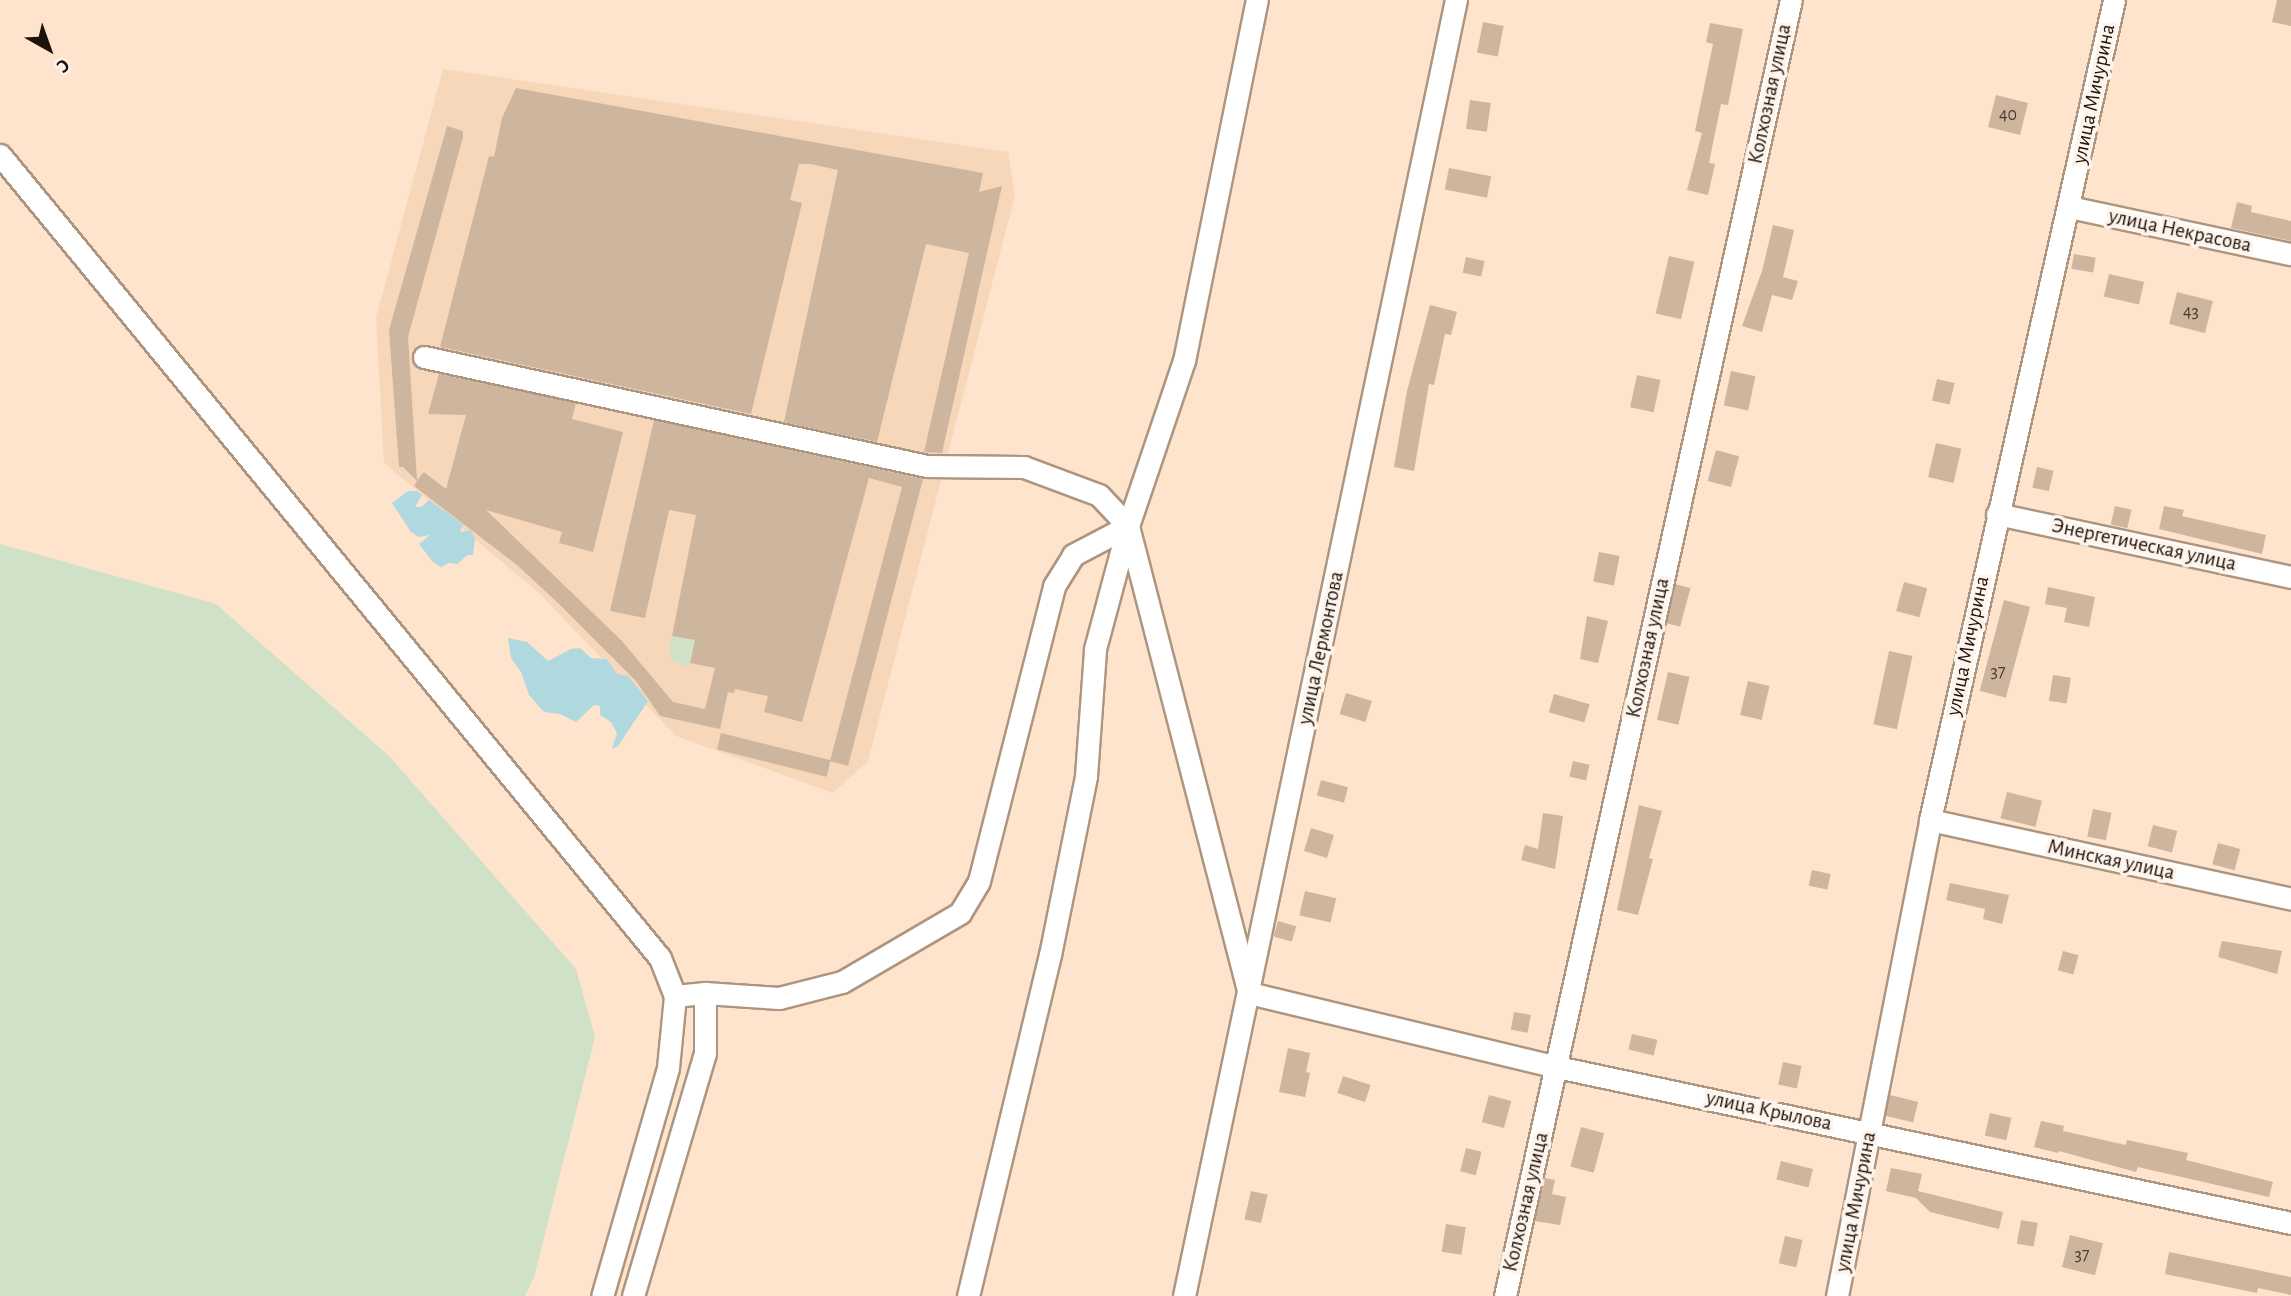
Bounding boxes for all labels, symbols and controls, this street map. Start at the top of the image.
north arrow [14,14,84,84]
street label: Колхозная улица [1743,22,1797,166]
street label: улица Мичурина [2067,22,2121,166]
text: С [53,55,73,76]
house number: 40 [1999,104,2017,126]
street label: улица Некрасова [2106,204,2254,258]
house number: 43 [2183,301,2199,323]
street label: Энергетическая улица [2049,513,2239,577]
street label: улица Лермонтова [1292,569,1350,727]
street label: улица Мичурина [1941,574,1995,718]
street label: Колхозная улица [1621,576,1675,720]
house number: 37 [1991,661,2005,683]
street label: Минская улица [2045,834,2177,886]
street label: улица Крылова [1704,1085,1834,1137]
street label: Колхозная улица [1498,1130,1554,1274]
street label: улица Мичурина [1830,1130,1882,1274]
house number: 37 [2075,1244,2089,1266]

